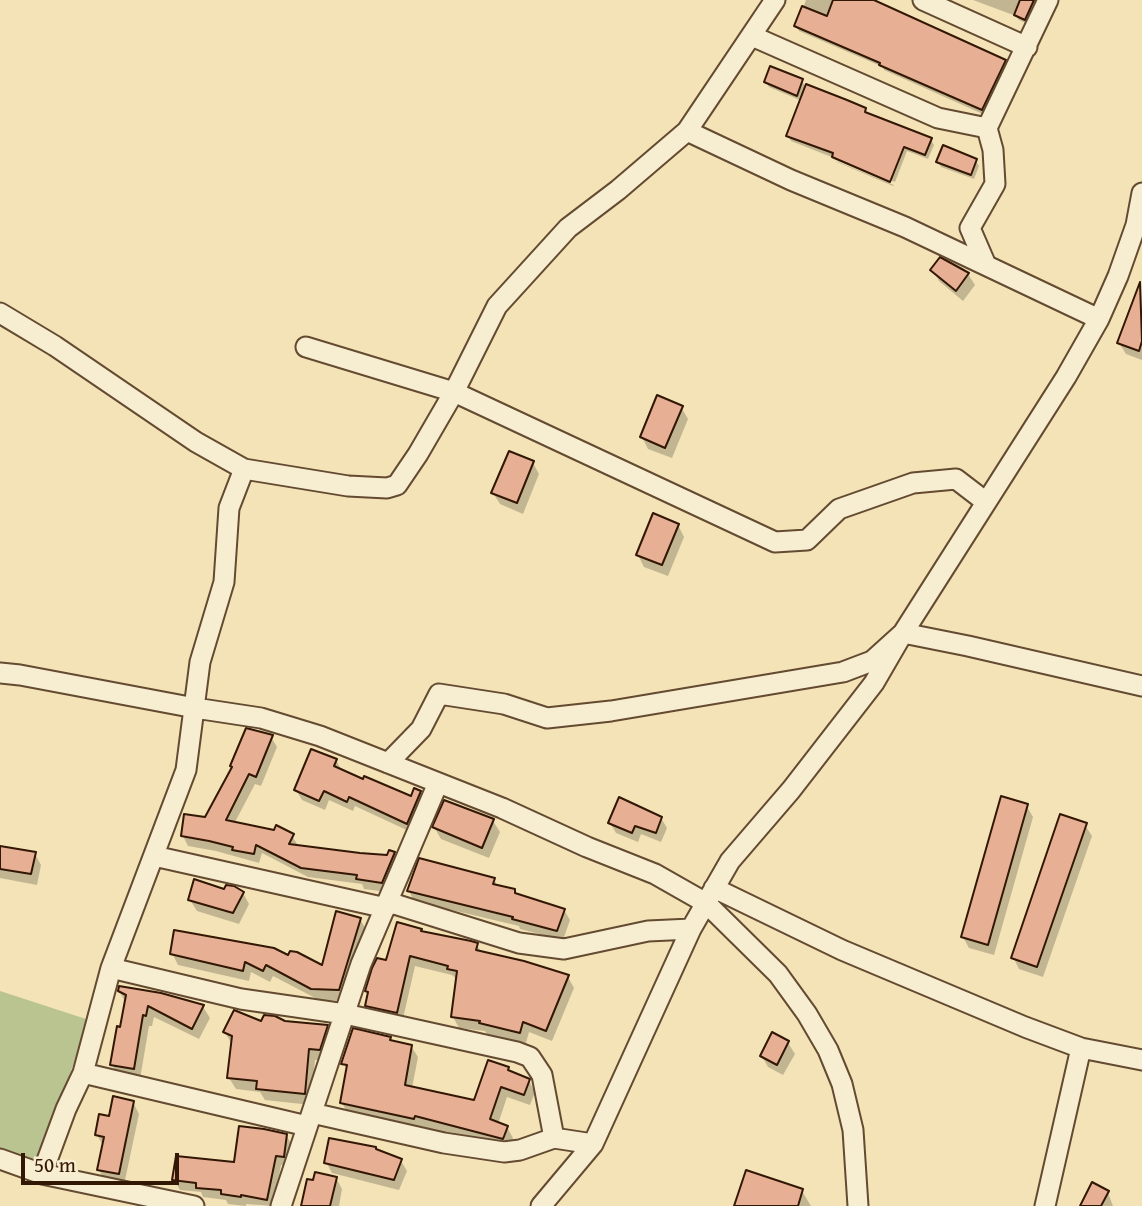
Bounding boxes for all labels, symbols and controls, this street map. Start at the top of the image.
scale bar [24,1140,182,1184]
text: 50 m [34,1149,76,1180]

